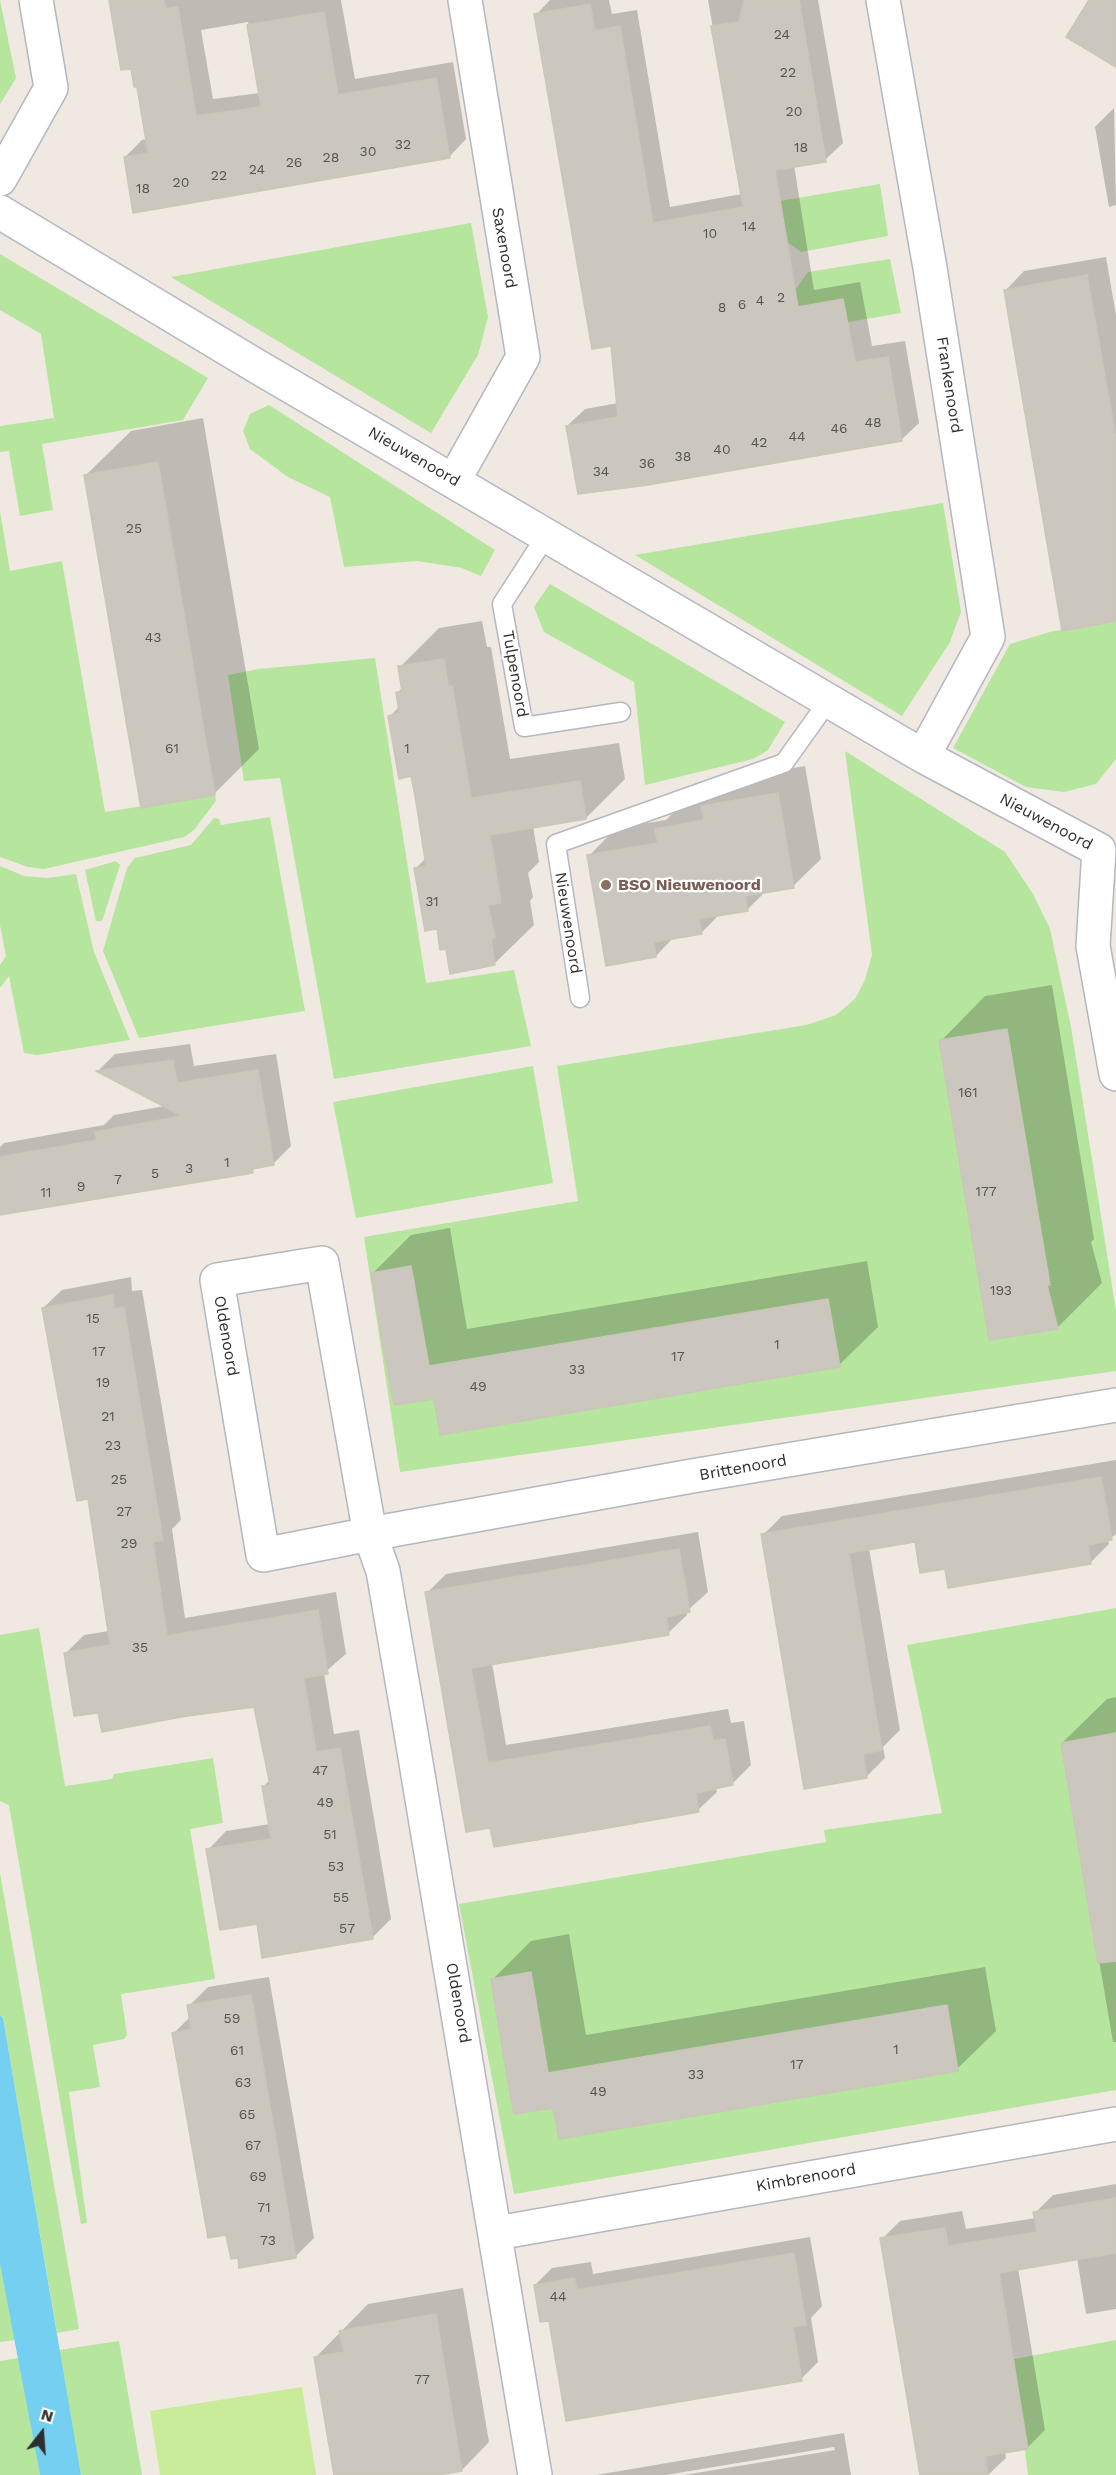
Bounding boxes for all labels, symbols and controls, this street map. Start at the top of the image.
house number: 24 [774,27,790,43]
house number: 22 [780,65,796,81]
house number: 20 [786,104,802,120]
house number: 32 [395,137,411,153]
house number: 18 [794,140,808,156]
house number: 30 [360,144,376,160]
house number: 28 [323,150,339,166]
house number: 26 [286,155,302,171]
house number: 24 [249,162,265,178]
house number: 22 [211,168,227,184]
house number: 20 [173,175,189,191]
house number: 18 [136,181,150,197]
street label: Saxenoord [487,206,521,290]
house number: 14 [742,219,756,235]
house number: 10 [703,226,717,242]
house number: 2 [777,290,785,306]
house number: 4 [756,293,764,309]
house number: 6 [738,297,746,313]
house number: 8 [718,300,726,316]
street label: Frankenoord [932,335,966,435]
house number: 48 [864,415,882,431]
house number: 46 [830,421,848,437]
street label: Nieuwenoord [365,423,463,491]
house number: 44 [788,429,806,445]
house number: 42 [751,435,767,451]
house number: 40 [713,442,731,458]
house number: 38 [675,449,691,465]
house number: 36 [639,456,655,472]
house number: 34 [593,464,609,480]
house number: 25 [126,521,142,537]
street label: Tulpenoord [498,629,532,719]
house number: 43 [145,630,161,646]
house number: 61 [165,741,179,757]
house number: 1 [404,741,410,757]
street label: Nieuwenoord [996,789,1096,855]
street label: Nieuwenoord [550,871,586,975]
place label: BSO Nieuwenoord [618,875,761,895]
marker: BSO Nieuwenoord [599,878,613,892]
house number: 31 [425,894,439,910]
house number: 161 [958,1085,978,1101]
house number: 1 [224,1155,230,1171]
house number: 3 [185,1161,193,1177]
house number: 5 [151,1166,159,1182]
house number: 7 [114,1172,122,1188]
house number: 9 [77,1179,85,1195]
house number: 177 [975,1184,997,1200]
house number: 11 [41,1185,51,1201]
house number: 193 [990,1283,1012,1299]
street label: Oldenoord [209,1294,243,1378]
house number: 15 [86,1311,100,1327]
house number: 1 [774,1337,780,1353]
house number: 17 [92,1344,106,1360]
house number: 17 [671,1349,685,1365]
house number: 33 [569,1362,585,1378]
house number: 19 [96,1375,110,1391]
house number: 49 [469,1379,487,1395]
house number: 21 [101,1409,115,1425]
house number: 23 [105,1438,121,1454]
street label: Brittenoord [698,1451,788,1485]
house number: 25 [111,1472,127,1488]
house number: 27 [116,1504,132,1520]
house number: 29 [121,1536,137,1552]
house number: 35 [132,1640,148,1656]
house number: 47 [312,1763,328,1779]
house number: 49 [316,1795,334,1811]
house number: 51 [323,1827,337,1843]
house number: 53 [328,1859,344,1875]
house number: 55 [333,1890,349,1906]
house number: 57 [339,1921,355,1937]
street label: Oldenoord [441,1961,475,2045]
house number: 59 [224,2011,240,2027]
house number: 1 [893,2042,899,2058]
house number: 61 [230,2043,244,2059]
house number: 17 [790,2057,804,2073]
house number: 33 [688,2067,704,2083]
house number: 63 [235,2075,251,2091]
house number: 49 [589,2084,607,2100]
house number: 65 [239,2107,255,2123]
house number: 67 [245,2138,261,2154]
street label: Kimbrenoord [755,2160,857,2196]
house number: 69 [249,2169,267,2185]
house number: 71 [257,2200,271,2216]
house number: 73 [260,2233,276,2249]
house number: 44 [549,2289,567,2305]
house number: 77 [414,2372,430,2388]
north arrow [12,2403,72,2463]
text: N [39,2404,56,2426]

